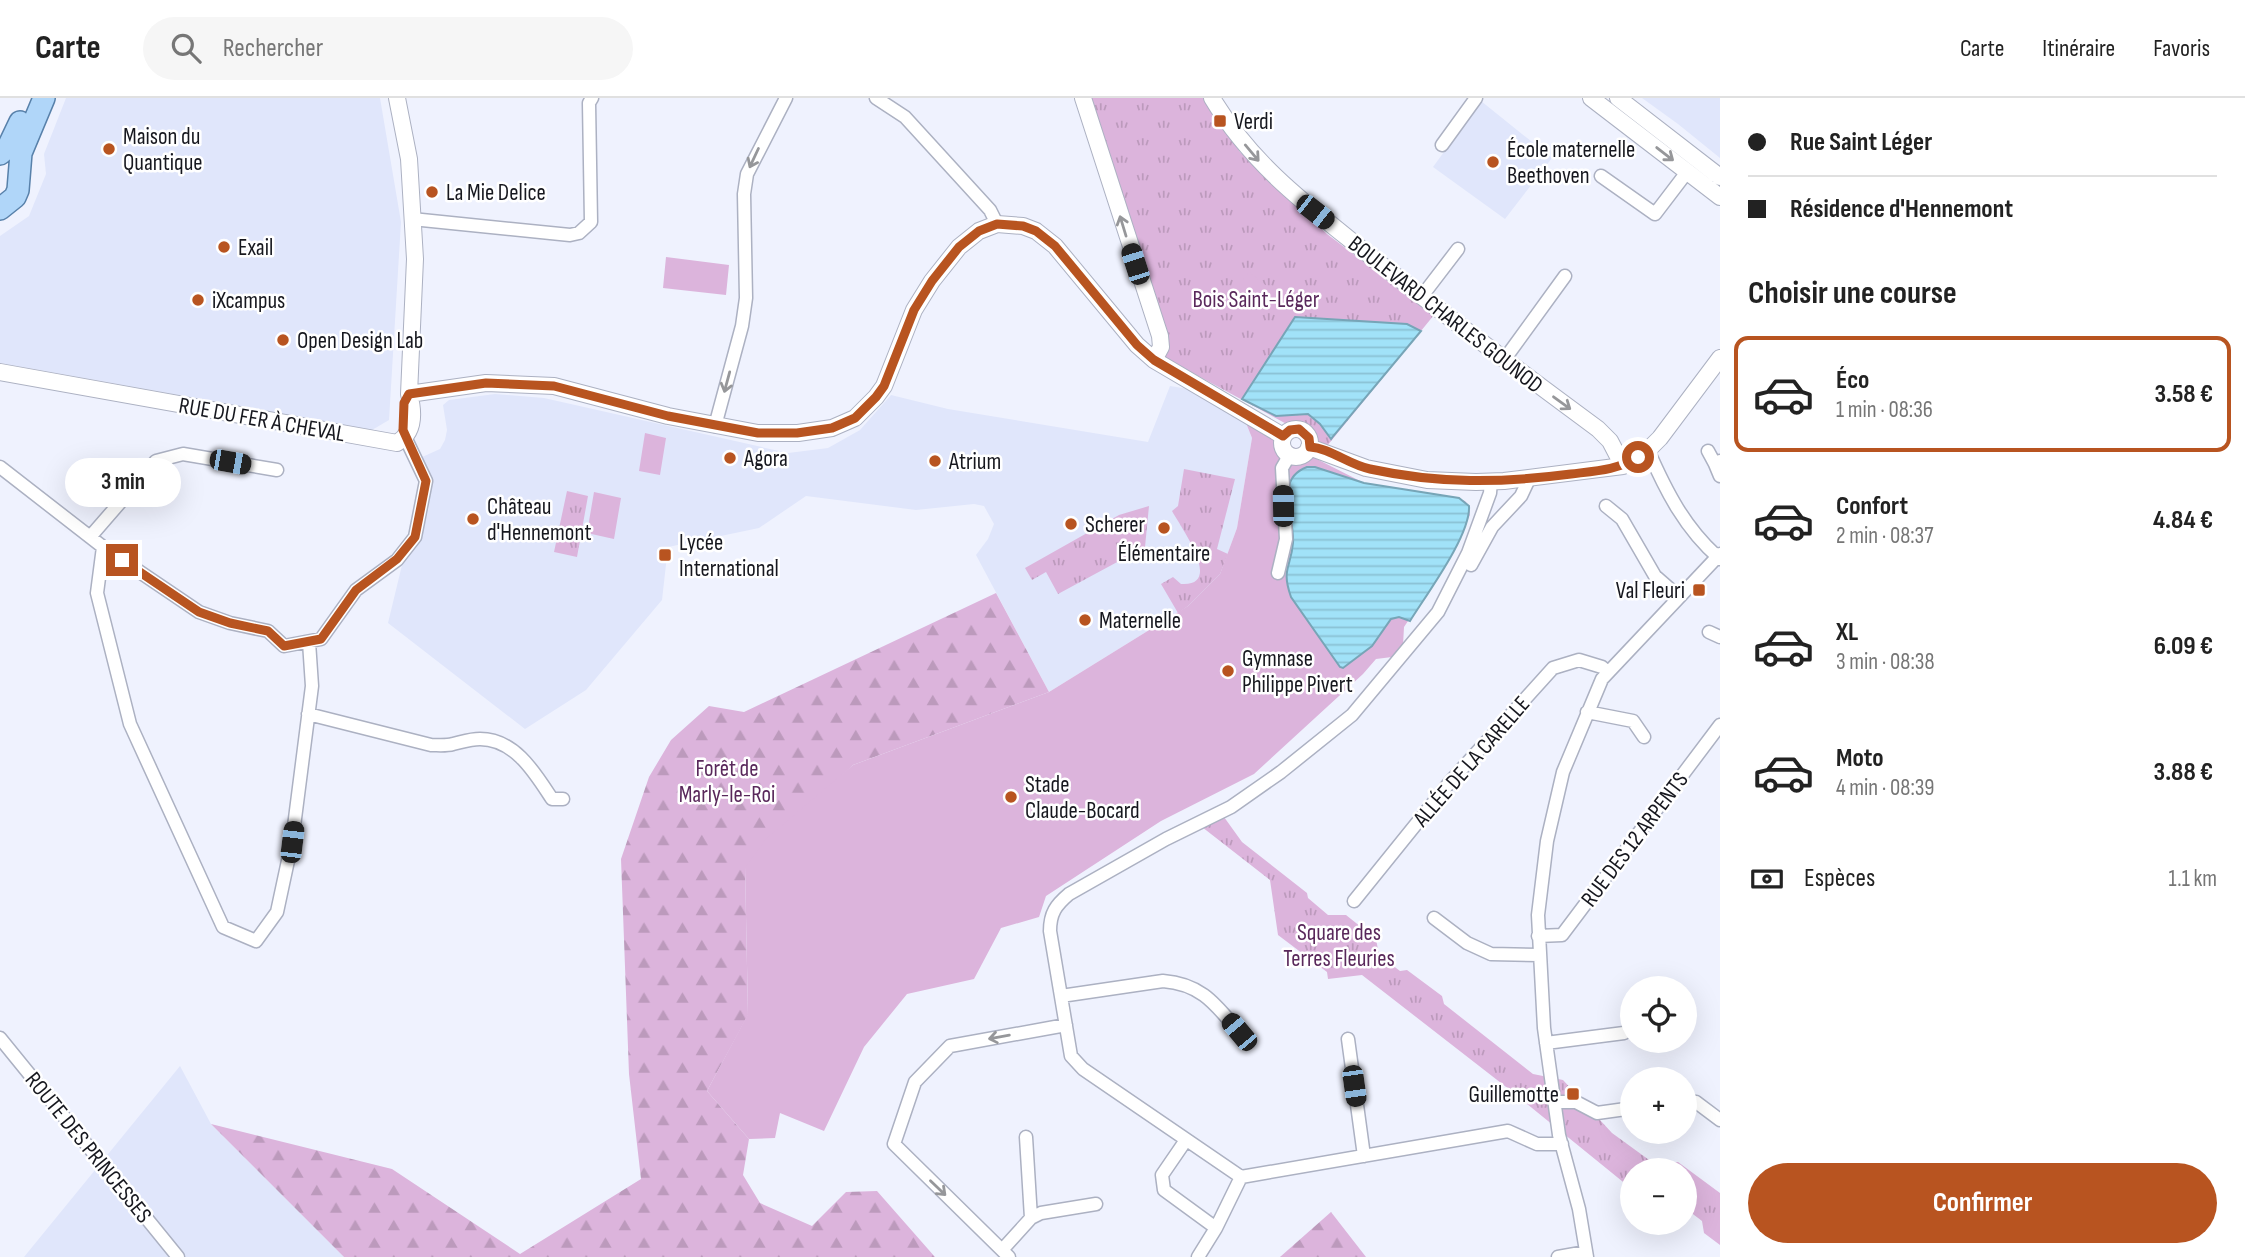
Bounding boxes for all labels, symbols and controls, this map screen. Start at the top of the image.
search box [143,17,633,80]
text: Carte [35,28,101,68]
icon: search [167,29,205,67]
text: Rechercher [223,33,323,64]
text: Carte [1960,34,2004,63]
text: Itinéraire [2042,34,2115,63]
text: Favoris [2153,34,2210,63]
place label: Verdi [1234,108,1273,136]
marker: Verdi [1212,113,1228,129]
place label: Maison du Quantique [123,123,203,177]
text: Rue Saint Léger [1790,127,1932,158]
place label: École maternelle Beethoven [1507,136,1635,190]
marker: Maison du Quantique [101,141,117,157]
one-way arrow [1244,144,1260,162]
one-way arrow [747,147,760,168]
one-way arrow [1655,147,1674,162]
marker: École maternelle Beethoven [1485,154,1501,170]
place label: La Mie Delice [446,179,546,207]
marker: La Mie Delice [424,184,440,200]
car [1292,191,1339,233]
text: Résidence d'Hennemont [1790,194,2013,225]
one-way arrow [1116,215,1129,237]
street label: BOULEVARD CHARLES GOUNOD [1342,230,1548,400]
place label: Exail [238,234,273,262]
marker: Exail [216,239,232,255]
car [1119,241,1152,287]
text: Choisir une course [1748,274,1957,313]
park label: Bois Saint-Léger [1193,286,1320,314]
place label: iXcampus [212,287,285,315]
marker: iXcampus [190,292,206,308]
place label: Open Design Lab [297,327,423,355]
marker: Open Design Lab [275,332,291,348]
icon: car [1752,363,1815,426]
text: Éco [1836,365,1869,396]
one-way arrow [720,370,733,393]
text: 3.58 € [2154,379,2213,410]
street label: RUE DU FER À CHEVAL [177,392,347,448]
one-way arrow [1553,395,1572,410]
text: 1 min · 08:36 [1836,396,1933,424]
route start [1622,441,1654,473]
place label: Agora [743,445,788,473]
car [208,448,253,476]
place label: Atrium [948,448,1001,476]
marker: Agora [722,450,738,466]
marker: Atrium [927,453,943,469]
callout: 3 min [64,458,180,508]
text: 3 min [101,468,145,496]
car [1273,485,1294,527]
icon: car [1752,489,1815,552]
text: Confort [1836,491,1908,522]
place label: Château d'Hennemont [487,493,591,547]
text: 4.84 € [2153,505,2213,536]
marker: Château d'Hennemont [465,511,481,527]
place label: Scherer [1085,511,1146,539]
marker: Scherer [1063,516,1079,532]
marker: Élémentaire [1156,520,1172,536]
text: 2 min · 08:37 [1836,522,1933,550]
place label: Lycée International [679,529,779,583]
place label: Élémentaire [1118,540,1210,568]
route end [106,544,138,576]
marker: Lycée International [657,547,673,563]
place label: Val Fleuri [1616,577,1685,605]
marker: Val Fleuri [1691,582,1707,598]
place label: Maternelle [1099,607,1181,635]
marker: Maternelle [1077,612,1093,628]
icon: car [1752,615,1815,678]
text: XL [1836,617,1858,648]
text: 6.09 € [2154,631,2213,662]
place label: Gymnase Philippe Pivert [1242,645,1353,699]
text: 3 min · 08:38 [1836,648,1934,676]
marker: Gymnase Philippe Pivert [1220,663,1236,679]
street label: ALLÉE DE LA CARELLE [1407,691,1536,833]
icon: car [1752,741,1815,804]
text: Moto [1836,743,1884,774]
park label: Forêt de Marly-le-Roi [679,755,775,809]
text: 3.88 € [2154,757,2213,788]
street label: RUE DES 12 ARPENTS [1575,767,1694,912]
place label: Stade Claude-Bocard [1025,771,1140,825]
text: 4 min · 08:39 [1836,774,1935,802]
marker: Stade Claude-Bocard [1003,789,1019,805]
car [280,820,305,864]
icon: cash [1748,860,1786,898]
text: Espèces [1804,863,1875,894]
text: 1.1 km [2168,865,2217,893]
park label: Square des Terres Fleuries [1283,919,1395,973]
map controls [1620,976,1697,1235]
button: locate [1620,976,1697,1053]
car [1218,1009,1261,1055]
one-way arrow [988,1031,1011,1044]
car [1341,1064,1368,1108]
street label: ROUTE DES PRINCESSES [19,1067,158,1229]
button: + [1620,1067,1697,1144]
place label: Guillemotte [1468,1081,1559,1109]
marker: Guillemotte [1565,1086,1581,1102]
button: − [1620,1158,1697,1235]
button: Confirmer [1748,1163,2217,1243]
one-way arrow [929,1179,946,1196]

